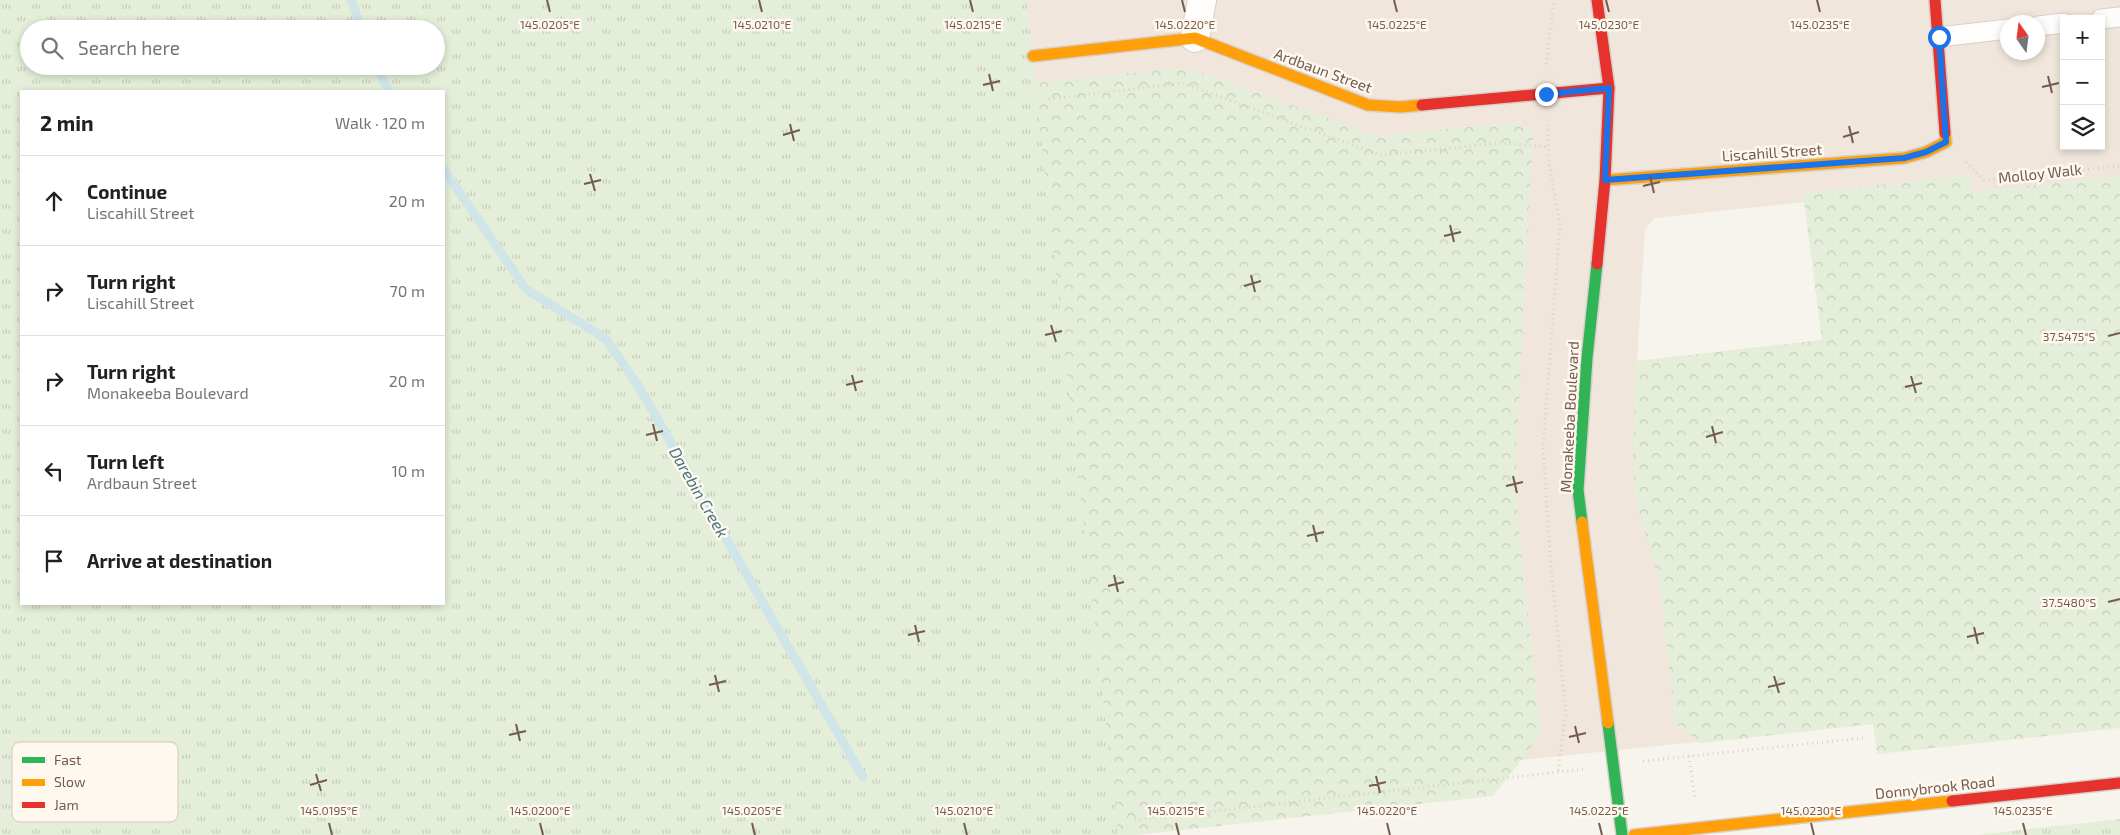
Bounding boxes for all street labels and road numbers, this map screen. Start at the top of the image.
street label: Ardbaun Street [1272,44,1375,96]
street label: Liscahill Street [1721,139,1823,164]
street label: Molloy Walk [1997,160,2083,186]
street label: Monakeeba Boulevard [1556,341,1582,493]
street label: Donnybrook Road [1874,772,1996,802]

